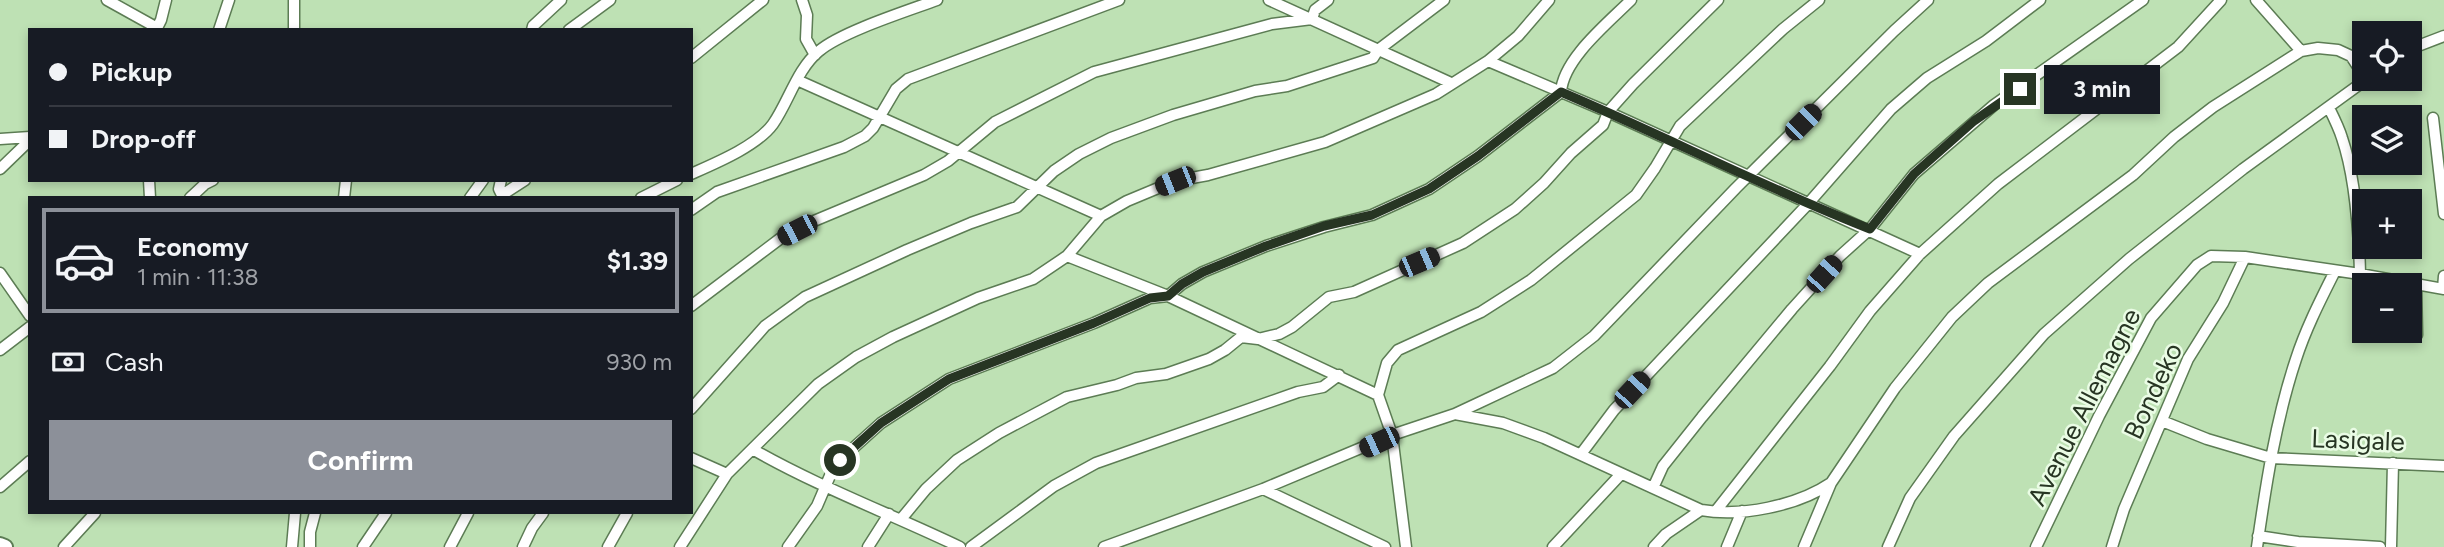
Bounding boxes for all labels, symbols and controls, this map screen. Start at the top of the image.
map controls [2352,21,2422,343]
button: locate [2352,21,2422,91]
text: Pickup [91,56,172,88]
callout: 3 min [2044,64,2160,114]
route end [2004,73,2036,105]
text: 3 min [2073,75,2131,103]
car [1781,100,1826,144]
button: layers [2352,105,2422,175]
text: Drop-off [91,123,196,155]
car [1152,163,1199,199]
button: + [2352,189,2422,259]
car [774,211,821,249]
icon: car [53,229,116,292]
text: Economy [137,231,249,263]
car [1396,244,1443,280]
text: $1.39 [607,245,668,277]
car [1803,251,1846,297]
text: 1 min · 11:38 [137,263,259,291]
button: − [2352,273,2422,343]
street label: Avenue Allemagne [2021,303,2147,511]
street label: Bondeko [2117,338,2189,444]
icon: cash [49,343,87,381]
text: Cash [105,346,164,378]
text: 930 m [606,348,672,376]
car [1610,367,1655,413]
button: Confirm [49,420,672,500]
street label: Lasigale [2311,422,2405,458]
car [1356,424,1403,460]
route start [824,444,856,476]

